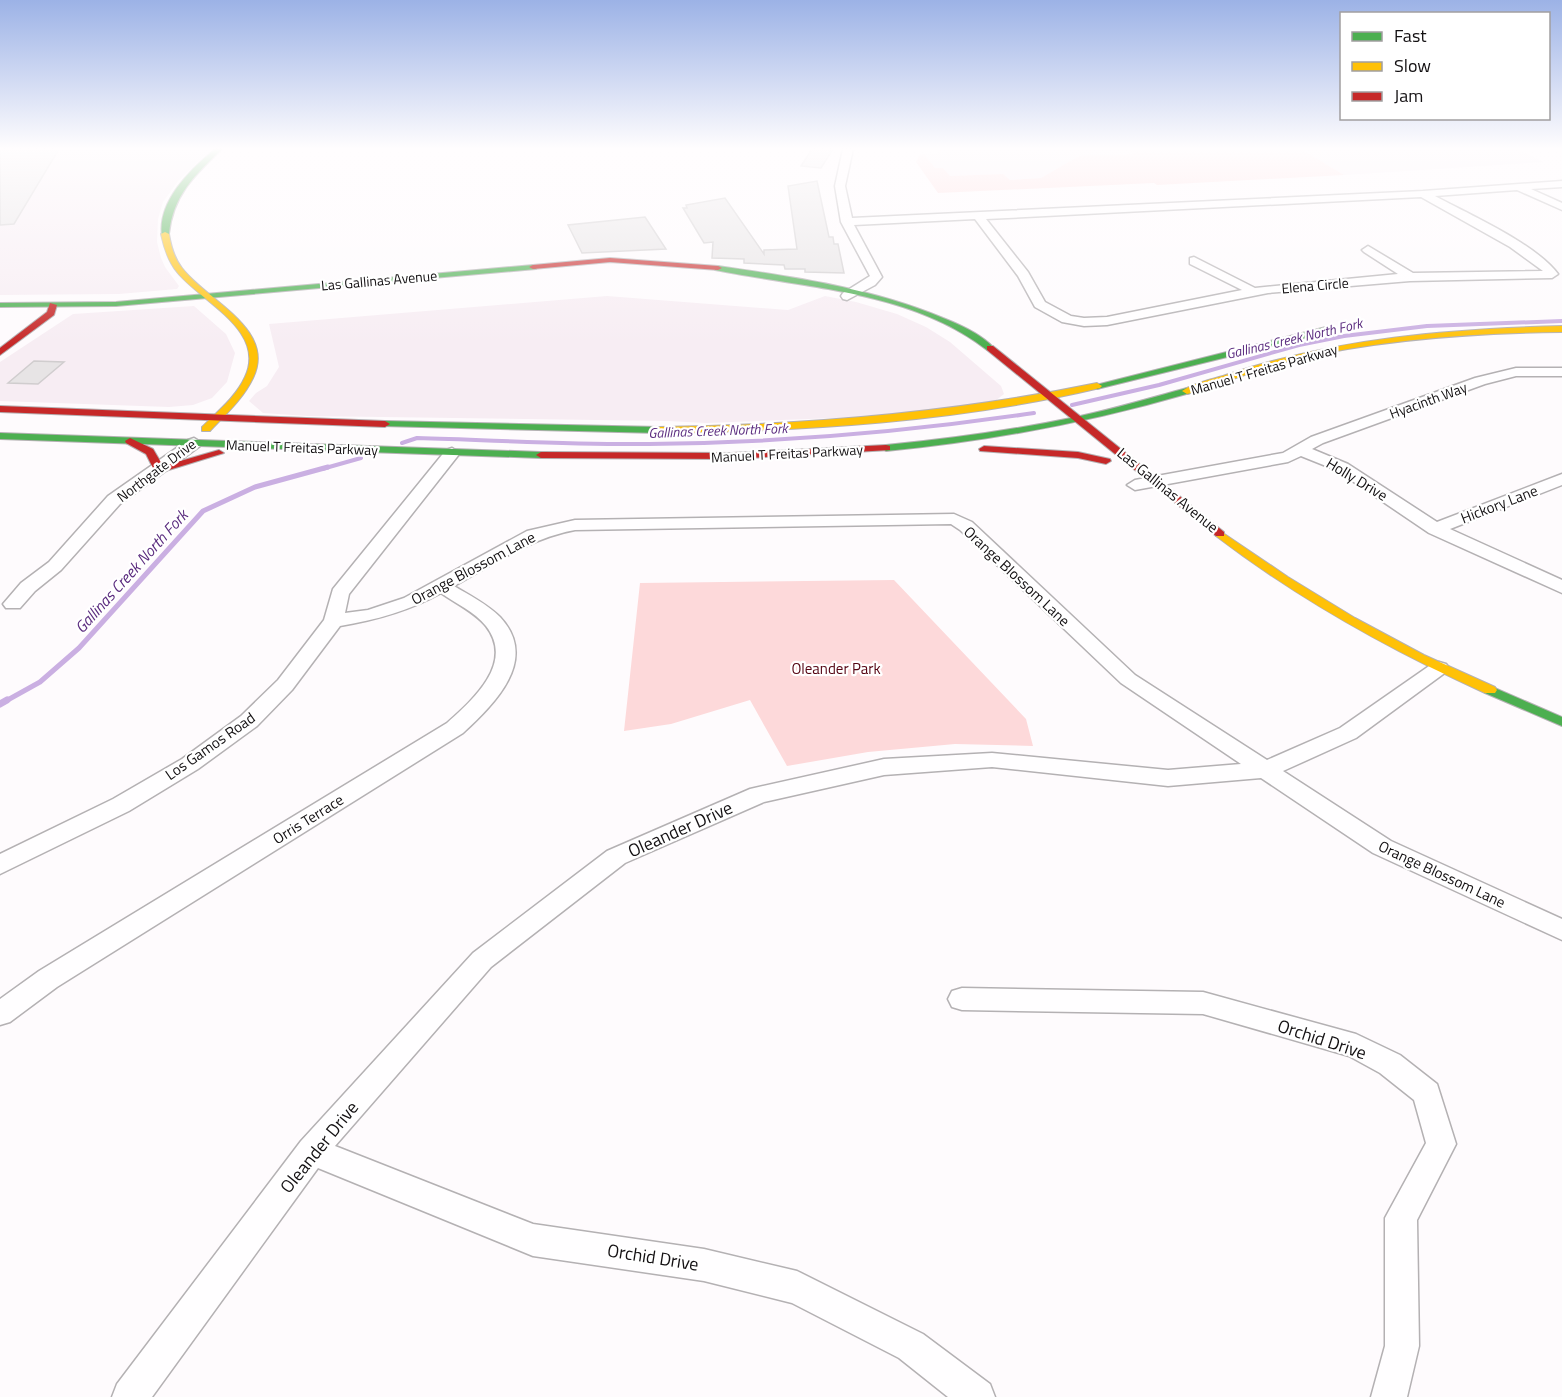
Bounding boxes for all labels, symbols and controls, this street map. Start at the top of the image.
legend [1340,12,1550,120]
text: Fast [1394,22,1427,49]
text: Slow [1394,52,1431,79]
text: Jam [1394,82,1423,109]
street label: Las Gallinas Avenue [320,264,438,296]
street label: Elena Circle [1280,272,1350,298]
water label: Gallinas Creek North Fork [1224,312,1366,364]
street label: Manuel T Freitas Parkway [1188,338,1340,400]
street label: Hyacinth Way [1386,376,1470,424]
water label: Gallinas Creek North Fork [648,417,790,443]
street label: Northgate Drive [112,433,200,507]
street label: Manuel T Freitas Parkway [226,434,379,460]
street label: Manuel T Freitas Parkway [711,439,864,467]
street label: Las Gallinas Avenue [1112,442,1224,538]
street label: Holly Drive [1322,452,1392,506]
street label: Hickory Lane [1457,479,1541,529]
water label: Gallinas Creek North Fork [69,502,194,638]
street label: Orange Blossom Lane [959,521,1075,631]
street label: Orange Blossom Lane [407,525,539,611]
park label: Oleander Park [791,657,881,680]
street label: Los Gamos Road [160,706,260,786]
street label: Orris Terrace [268,788,348,850]
street label: Oleander Drive [623,794,737,864]
street label: Orange Blossom Lane [1375,834,1509,914]
street label: Orchid Drive [1274,1012,1370,1066]
street label: Oleander Drive [273,1095,365,1199]
street label: Orchid Drive [605,1236,701,1278]

